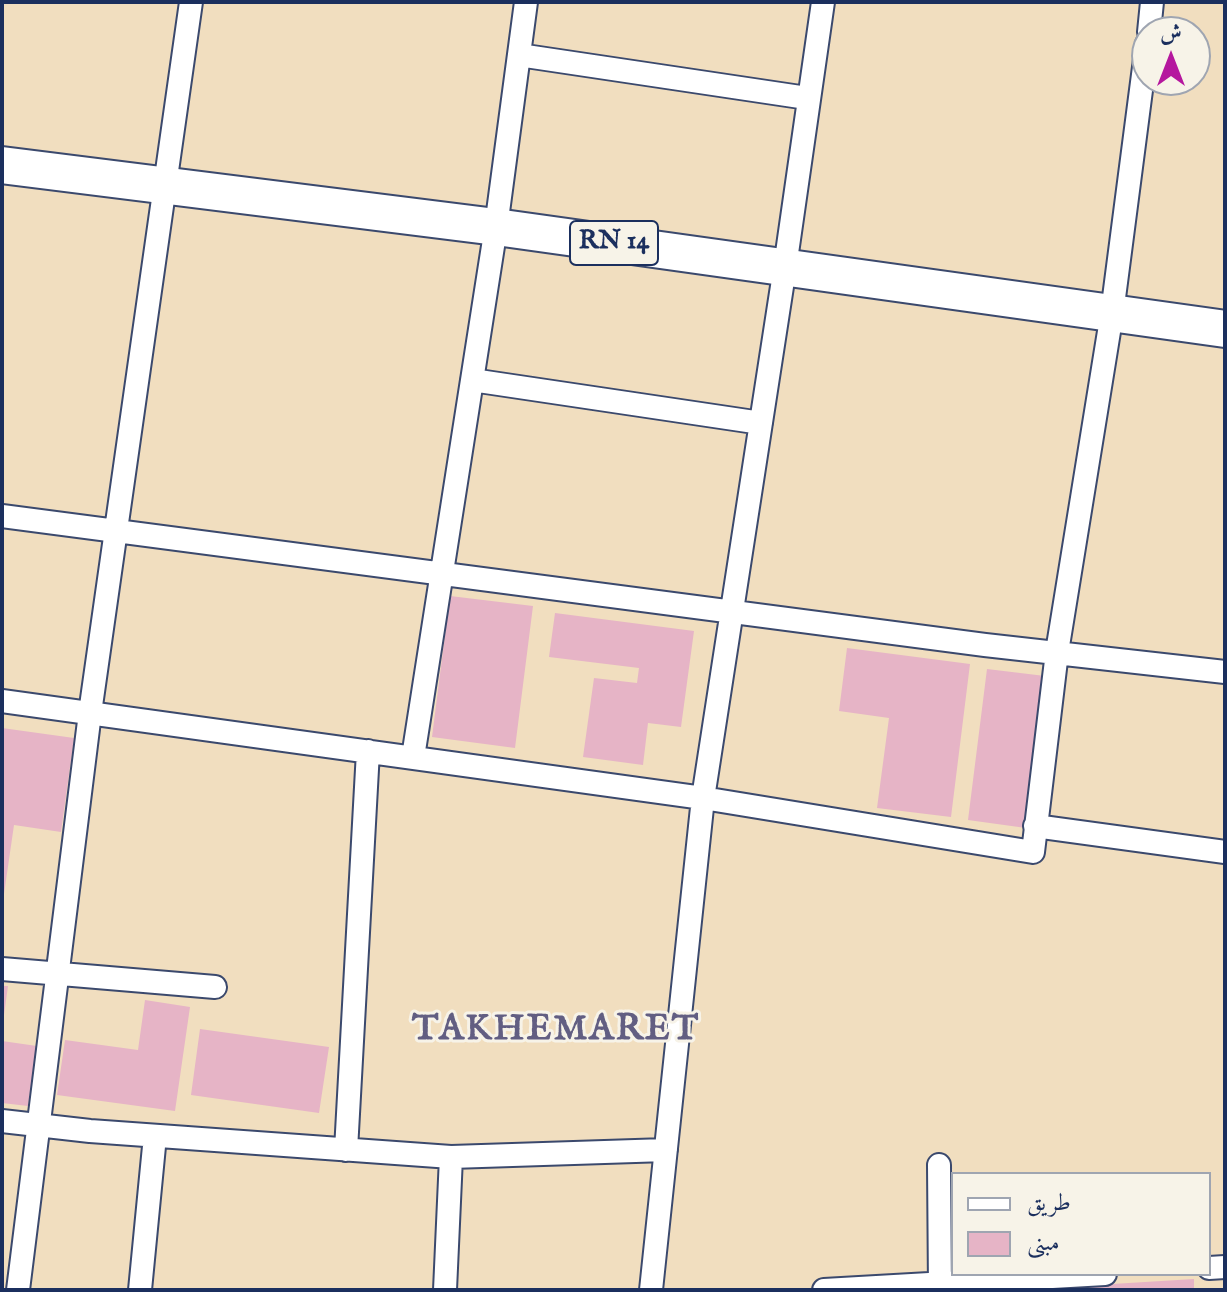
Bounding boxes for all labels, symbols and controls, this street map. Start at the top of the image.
north arrow [1131,16,1211,96]
text: ش [1160,20,1182,48]
road number: RN 14 [570,221,658,265]
district label: TAKHEMARET [412,1010,700,1054]
legend [951,1172,1211,1276]
text: طريق [1027,1188,1071,1219]
text: مبنى [1027,1228,1060,1259]

